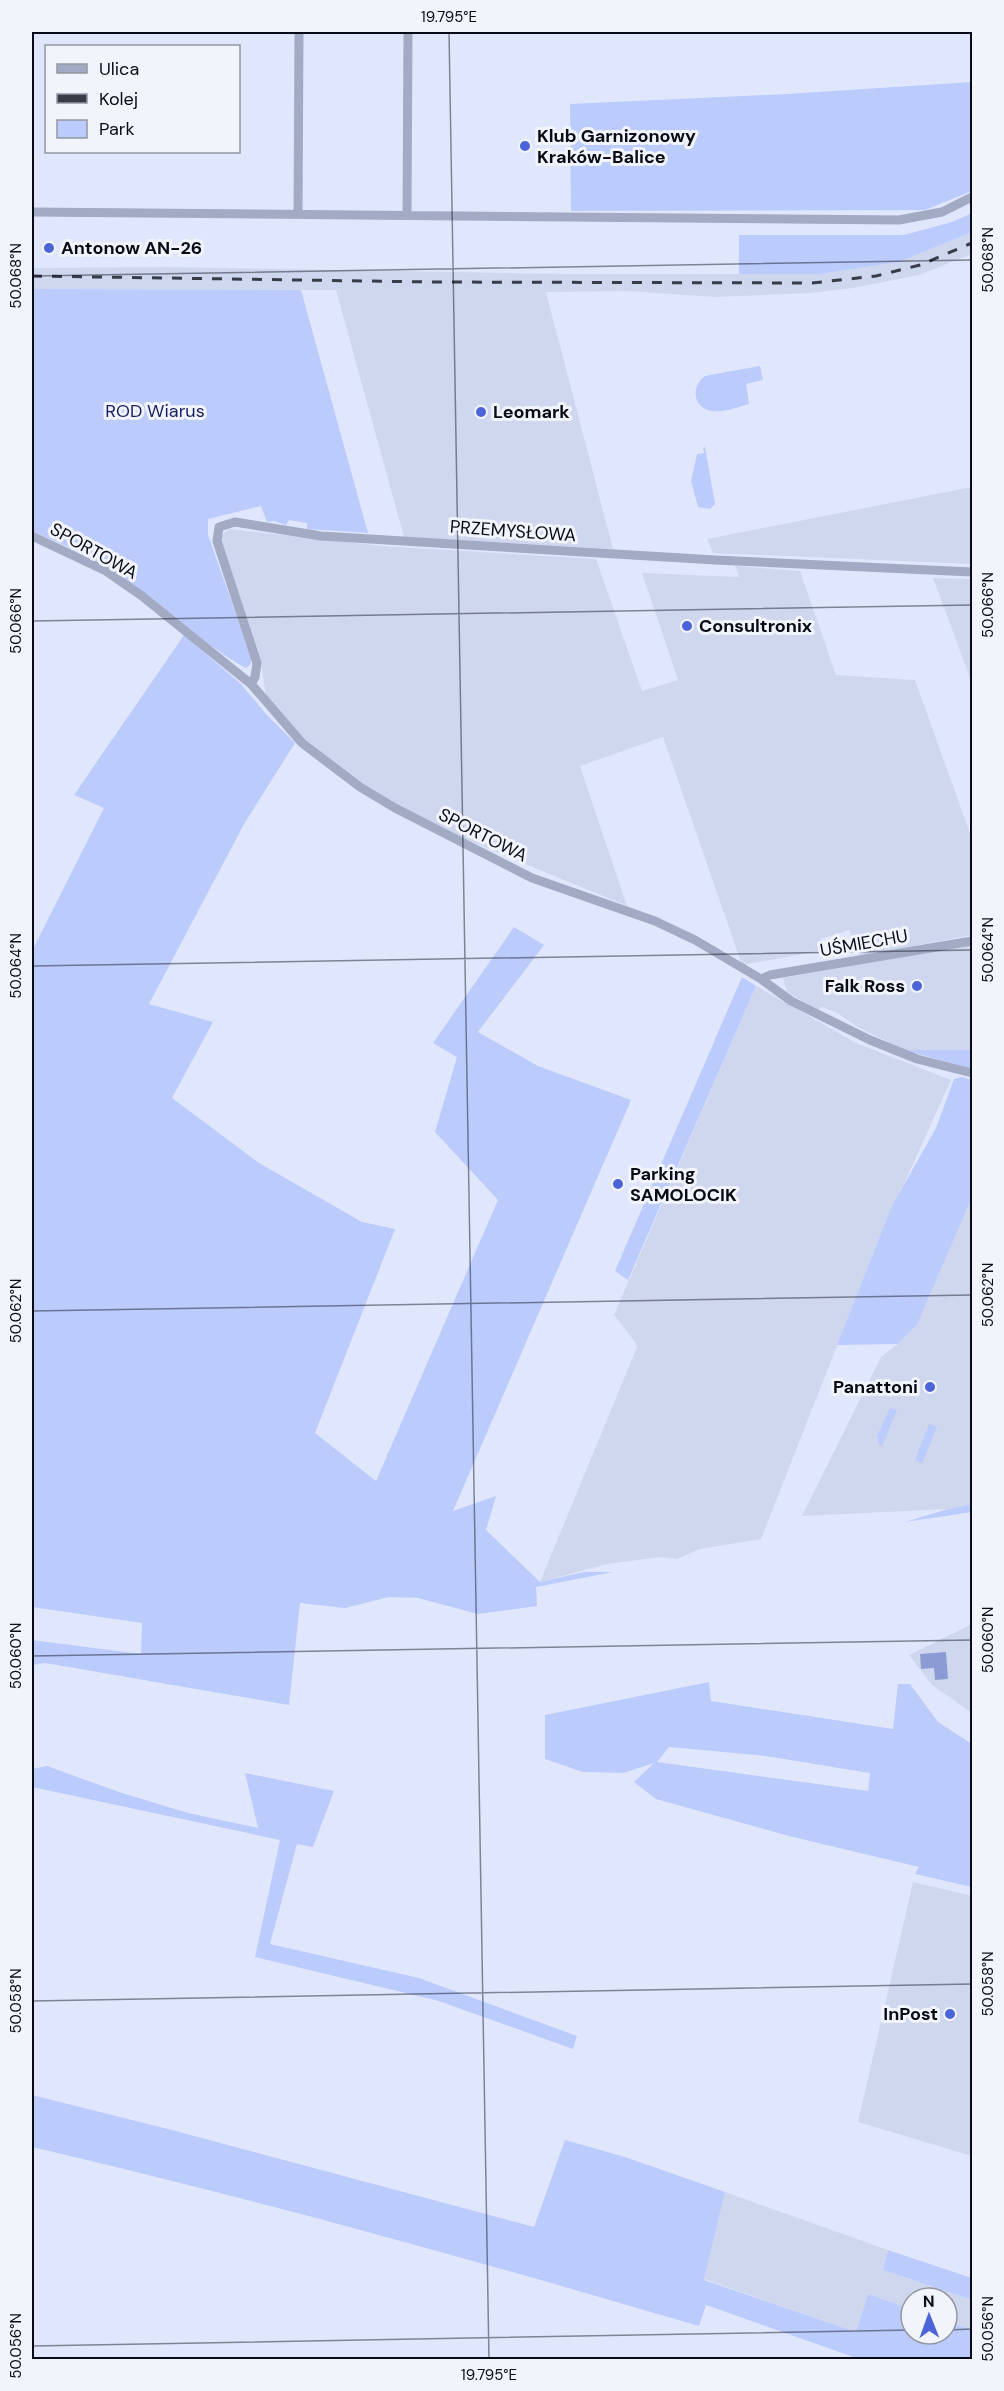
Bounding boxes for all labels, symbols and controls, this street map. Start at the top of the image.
text: 19.795°E [421,7,477,27]
legend [45,45,240,153]
text: Ulica [99,57,139,81]
text: Kolej [99,87,138,111]
text: Park [99,117,135,141]
place label: Klub Garnizonowy Kraków-Balice [537,124,696,169]
marker: Klub Garnizonowy Kraków-Balice [518,139,532,153]
text: 50.068°N [978,227,998,293]
place label: Antonow AN-26 [61,236,202,260]
marker: Antonow AN-26 [42,241,56,255]
text: 50.068°N [6,243,26,309]
park label: ROD Wiarus [105,399,205,423]
place label: Leomark [493,400,570,424]
marker: Leomark [474,405,488,419]
street label: PRZEMYSŁOWA [449,515,577,547]
street label: SPORTOWA [46,517,142,585]
text: 50.066°N [978,572,998,638]
text: 50.066°N [6,588,26,654]
place label: Consultronix [699,614,812,638]
marker: Consultronix [680,619,694,633]
street label: SPORTOWA [435,802,531,868]
text: 50.064°N [978,917,998,983]
street label: UŚMIECHU [818,923,910,963]
text: 50.064°N [6,933,26,999]
place label: Falk Ross [825,974,905,998]
marker: Falk Ross [910,979,924,993]
place label: Parking SAMOLOCIK [630,1162,737,1207]
marker: Parking SAMOLOCIK [611,1177,625,1191]
text: 50.062°N [978,1263,998,1327]
text: 50.062°N [6,1279,26,1343]
place label: Panattoni [833,1375,918,1399]
marker: Panattoni [923,1380,937,1394]
text: 50.060°N [978,1607,998,1673]
text: 50.060°N [6,1623,26,1689]
text: 50.058°N [978,1951,998,2017]
text: 50.058°N [6,1968,26,2034]
place label: InPost [883,2002,938,2026]
marker: InPost [943,2007,957,2021]
north arrow [899,2286,959,2346]
text: N [923,2291,935,2312]
text: 50.056°N [978,2296,998,2362]
text: 50.056°N [6,2313,26,2379]
text: 19.795°E [461,2365,517,2385]

